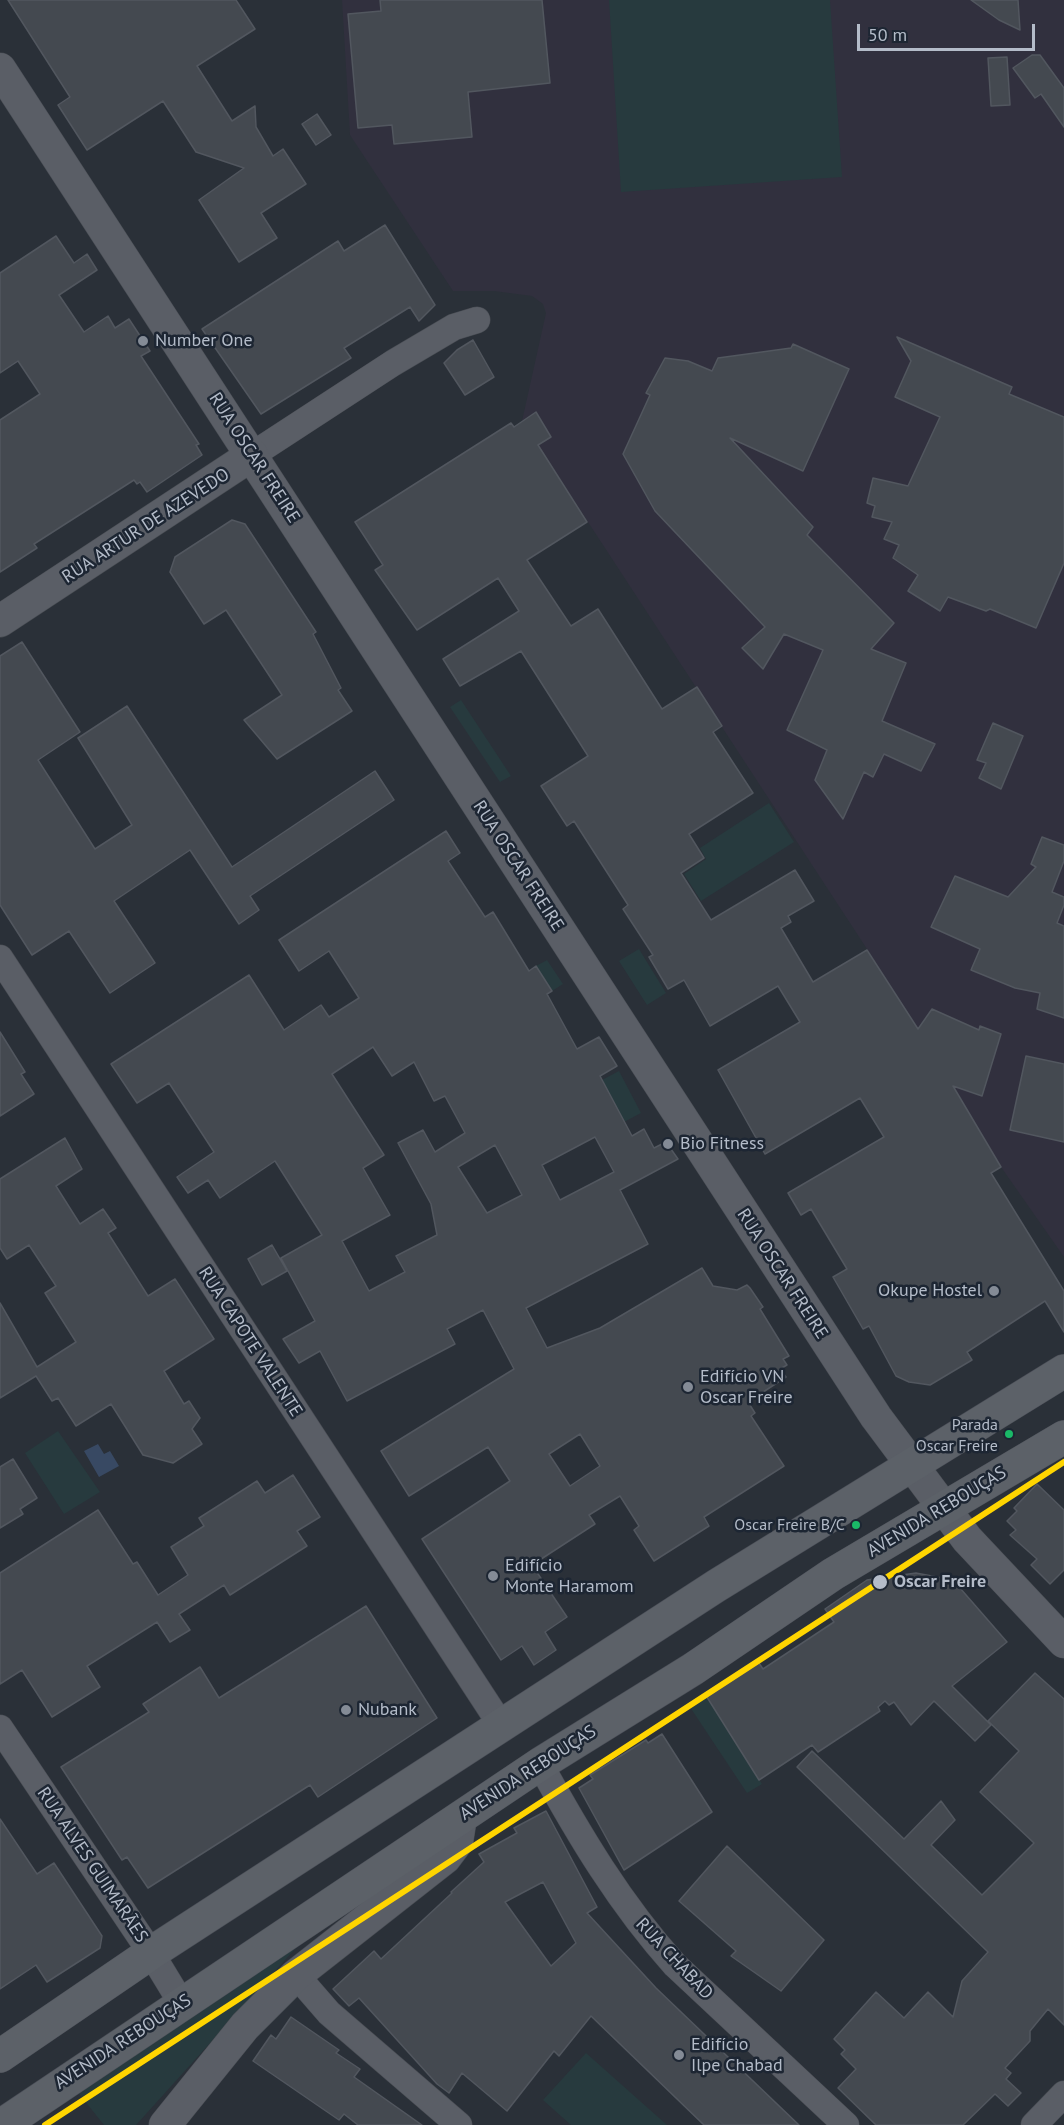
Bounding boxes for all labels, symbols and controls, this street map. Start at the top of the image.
scale bar [860,12,1038,50]
text: 50 m [868,23,907,46]
place label: Number One [155,330,253,352]
marker: Number One [136,334,150,348]
street label: RUA OSCAR FREIRE [204,389,304,527]
street label: RUA ARTUR DE AZEVEDO [58,464,234,588]
street label: RUA OSCAR FREIRE [468,797,568,935]
place label: Bio Fitness [680,1133,764,1155]
marker: Bio Fitness [661,1137,675,1151]
street label: RUA OSCAR FREIRE [732,1205,832,1343]
street label: RUA CAPOTE VALENTE [193,1263,307,1421]
place label: Okupe Hostel [878,1280,982,1302]
marker: Okupe Hostel [987,1284,1001,1298]
place label: Edifício VN Oscar Freire [700,1366,793,1408]
marker: Edifício VN Oscar Freire [681,1380,695,1394]
place label: Parada Oscar Freire [916,1415,998,1453]
marker: Parada Oscar Freire [1003,1428,1015,1440]
street label: AVENIDA REBOUÇAS [864,1462,1010,1562]
place label: Oscar Freire B/C [734,1515,845,1535]
marker: Oscar Freire B/C [850,1519,862,1531]
place label: Edifício Monte Haramom [505,1555,634,1598]
marker: Edifício Monte Haramom [486,1569,500,1583]
place label: Oscar Freire [894,1571,986,1593]
marker: Oscar Freire [871,1573,889,1591]
place label: Nubank [358,1699,417,1721]
marker: Nubank [339,1703,353,1717]
street label: AVENIDA REBOUÇAS [456,1721,600,1825]
street label: RUA ALVES GUIMARÃES [32,1783,152,1947]
street label: RUA CHABAD [631,1914,717,2004]
street label: AVENIDA REBOUÇAS [51,1990,195,2094]
place label: Edifício Ilpe Chabad [691,2034,783,2076]
marker: Edifício Ilpe Chabad [672,2048,686,2062]

